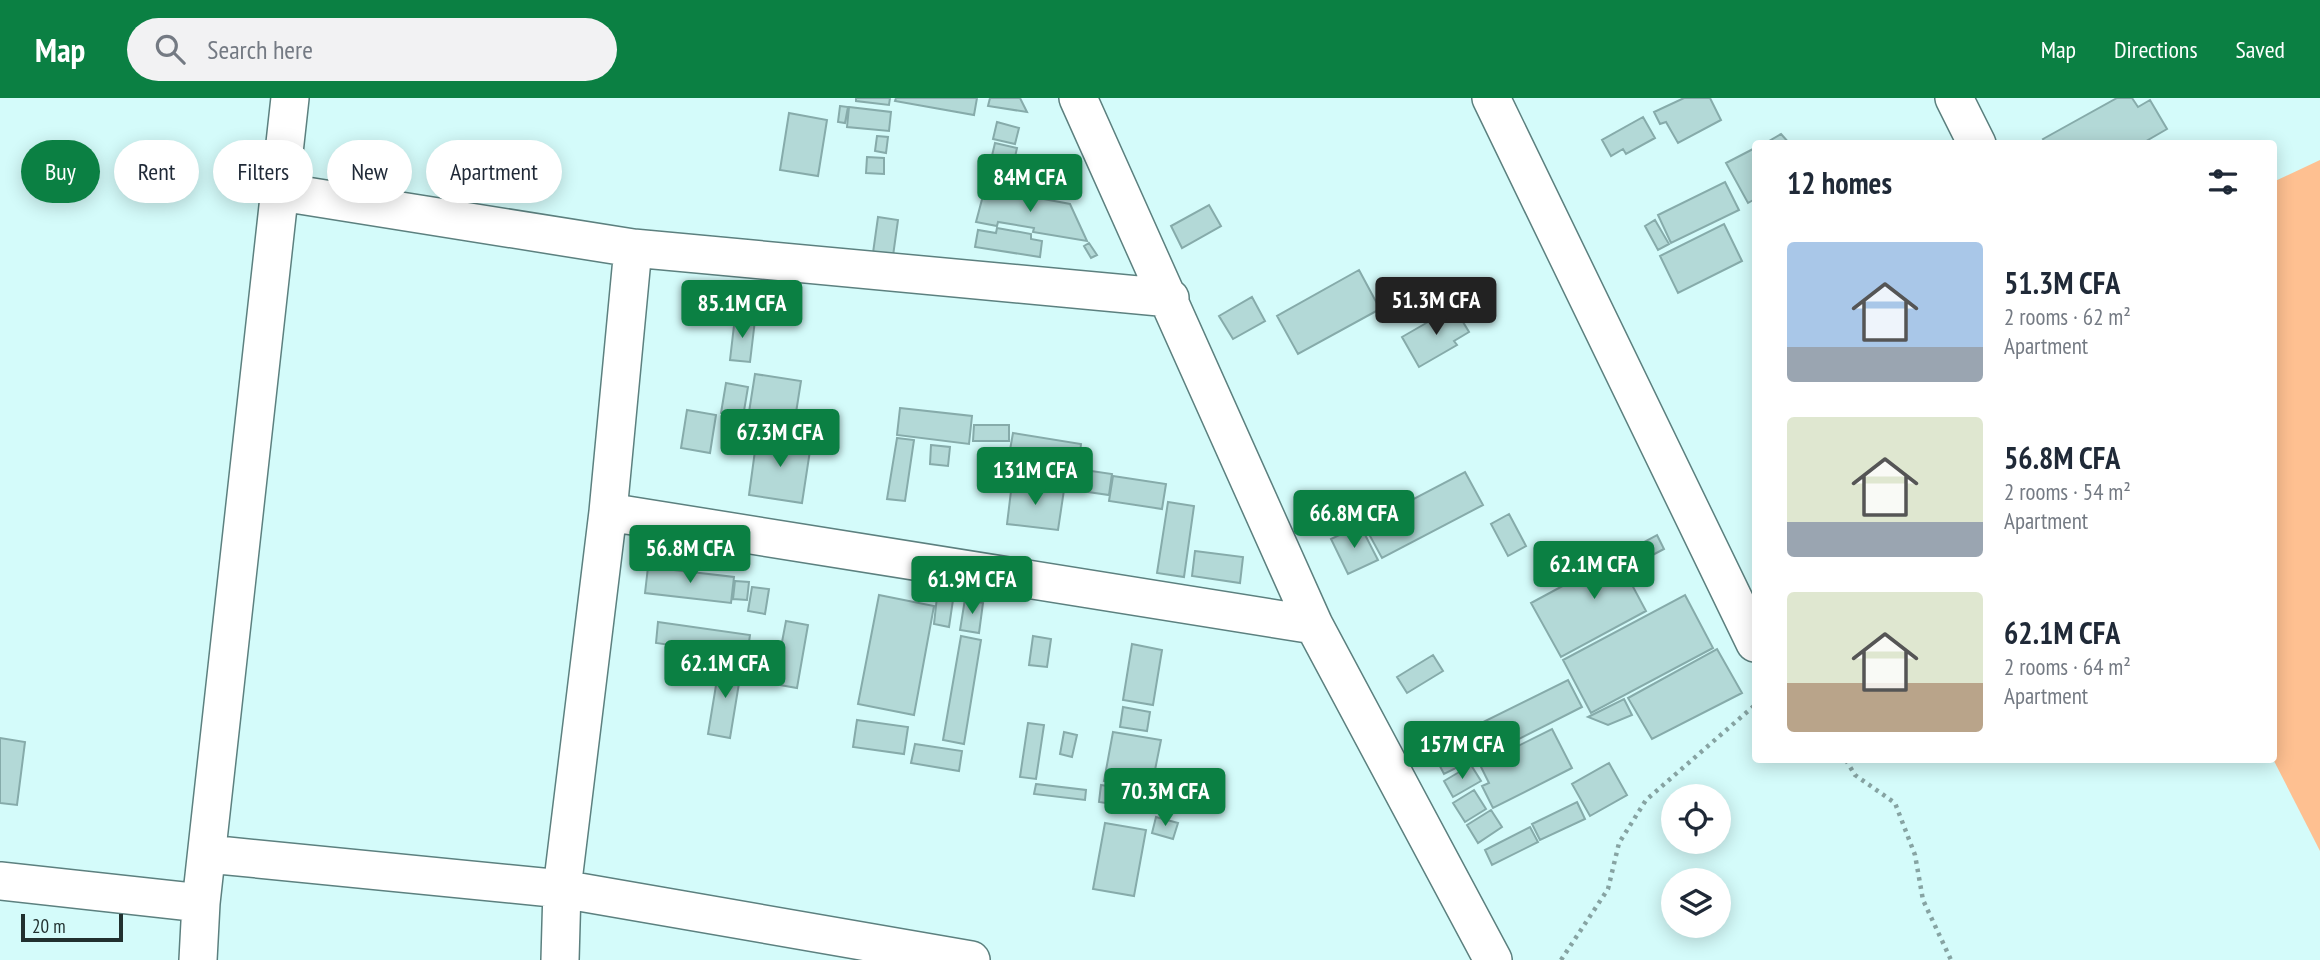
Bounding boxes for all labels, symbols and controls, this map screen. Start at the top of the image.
search box [127,18,617,81]
text: Map [35,28,85,71]
icon: search [151,30,189,68]
text: Search here [207,33,313,66]
text: Map [2041,34,2076,65]
text: Directions [2114,34,2198,65]
text: Saved [2236,34,2285,65]
chip: Buy [21,140,100,203]
chip: Rent [114,140,199,203]
chip: Filters [213,140,313,203]
chip: New [327,140,412,203]
chip: Apartment [426,140,562,203]
pin: 84M CFA [965,155,1095,214]
text: 84M CFA [993,162,1067,191]
text: 12 homes [1787,163,1892,202]
icon: filters [2204,163,2242,201]
text: 51.3M CFA [2004,263,2120,302]
icon: home [1843,270,1927,354]
pin: 51.3M CFA [1356,278,1516,337]
pin: 85.1M CFA [662,280,822,340]
text: 51.3M CFA [1391,285,1481,314]
text: 85.1M CFA [697,288,787,317]
text: 2 rooms · 62 m² [2004,302,2131,331]
text: Apartment [2004,331,2088,360]
pin: 67.3M CFA [700,410,860,469]
text: 67.3M CFA [737,417,823,446]
text: 56.8M CFA [2004,438,2120,477]
icon: home [1843,445,1927,529]
pin: 131M CFA [963,448,1107,507]
text: 131M CFA [993,455,1077,484]
text: 2 rooms · 54 m² [2004,477,2131,506]
pin: 66.8M CFA [1274,490,1434,550]
text: 66.8M CFA [1309,498,1399,527]
text: Apartment [2004,506,2088,535]
pin: 56.8M CFA [610,526,770,585]
text: 56.8M CFA [645,533,735,562]
pin: 62.1M CFA [1514,542,1674,601]
text: 62.1M CFA [1549,549,1639,578]
pin: 61.9M CFA [892,556,1052,616]
text: 61.9M CFA [927,564,1017,593]
text: 62.1M CFA [2004,613,2120,652]
icon: home [1843,620,1927,704]
pin: 62.1M CFA [645,640,805,700]
text: 62.1M CFA [680,648,770,677]
text: 2 rooms · 64 m² [2004,652,2131,681]
text: Apartment [2004,681,2088,710]
pin: 157M CFA [1390,722,1534,781]
text: 157M CFA [1420,729,1504,758]
pin: 70.3M CFA [1085,768,1245,828]
text: 70.3M CFA [1120,776,1210,805]
map controls [1661,784,1731,938]
button: locate [1661,784,1731,854]
button: layers [1661,868,1731,938]
scale bar [21,911,122,943]
text: 20 m [32,914,66,938]

